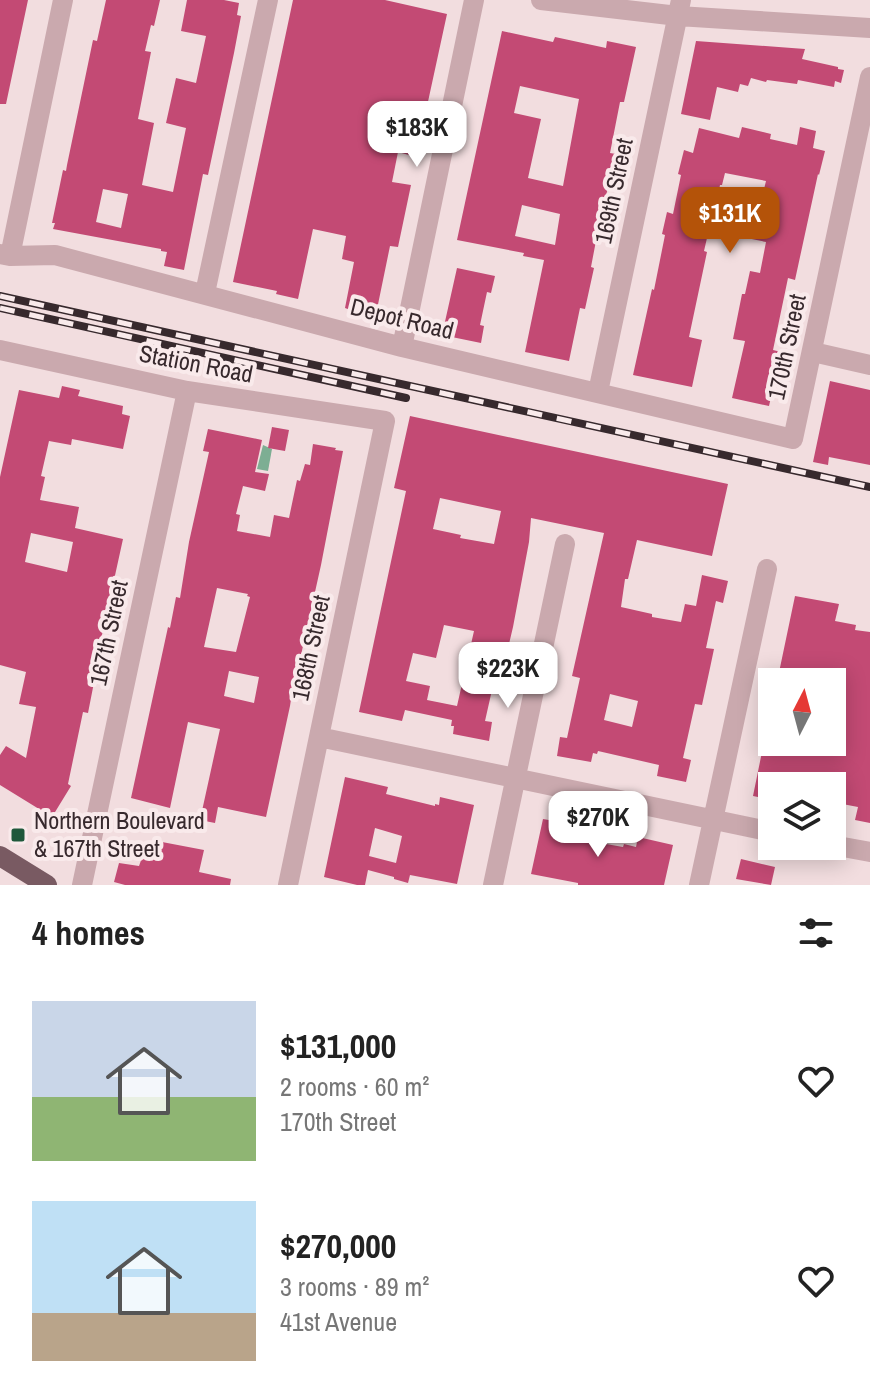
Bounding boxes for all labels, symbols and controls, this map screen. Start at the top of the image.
pin: $183K [361,101,473,169]
text: $183K [386,109,448,144]
street label: 169th Street [586,135,640,247]
pin: $131K [674,187,786,255]
text: $131K [699,195,761,230]
street label: Depot Road [347,290,457,346]
street label: 170th Street [759,291,813,403]
street label: Station Road [137,336,256,390]
street label: 167th Street [81,577,135,689]
street label: 168th Street [283,592,337,704]
pin: $223K [452,642,564,710]
text: $223K [477,650,539,685]
north arrow [758,668,846,756]
map controls [758,668,846,860]
button: layers [758,772,846,860]
pin: $270K [542,791,654,859]
text: $270K [567,799,629,834]
place label: Northern Boulevard & 167th Street [34,804,205,864]
marker: Northern Boulevard & 167th Street [9,826,27,844]
text: 4 homes [32,910,145,956]
icon: filters [794,911,838,955]
text: $131,000 [280,1023,396,1069]
icon: home [96,1033,192,1129]
icon: heart [794,1059,838,1103]
text: 2 rooms · 60 m² [280,1069,429,1104]
text: 170th Street [280,1104,396,1139]
text: $270,000 [280,1223,396,1269]
icon: home [96,1233,192,1329]
icon: heart [794,1259,838,1303]
text: 3 rooms · 89 m² [280,1269,429,1304]
text: 41st Avenue [280,1304,397,1339]

